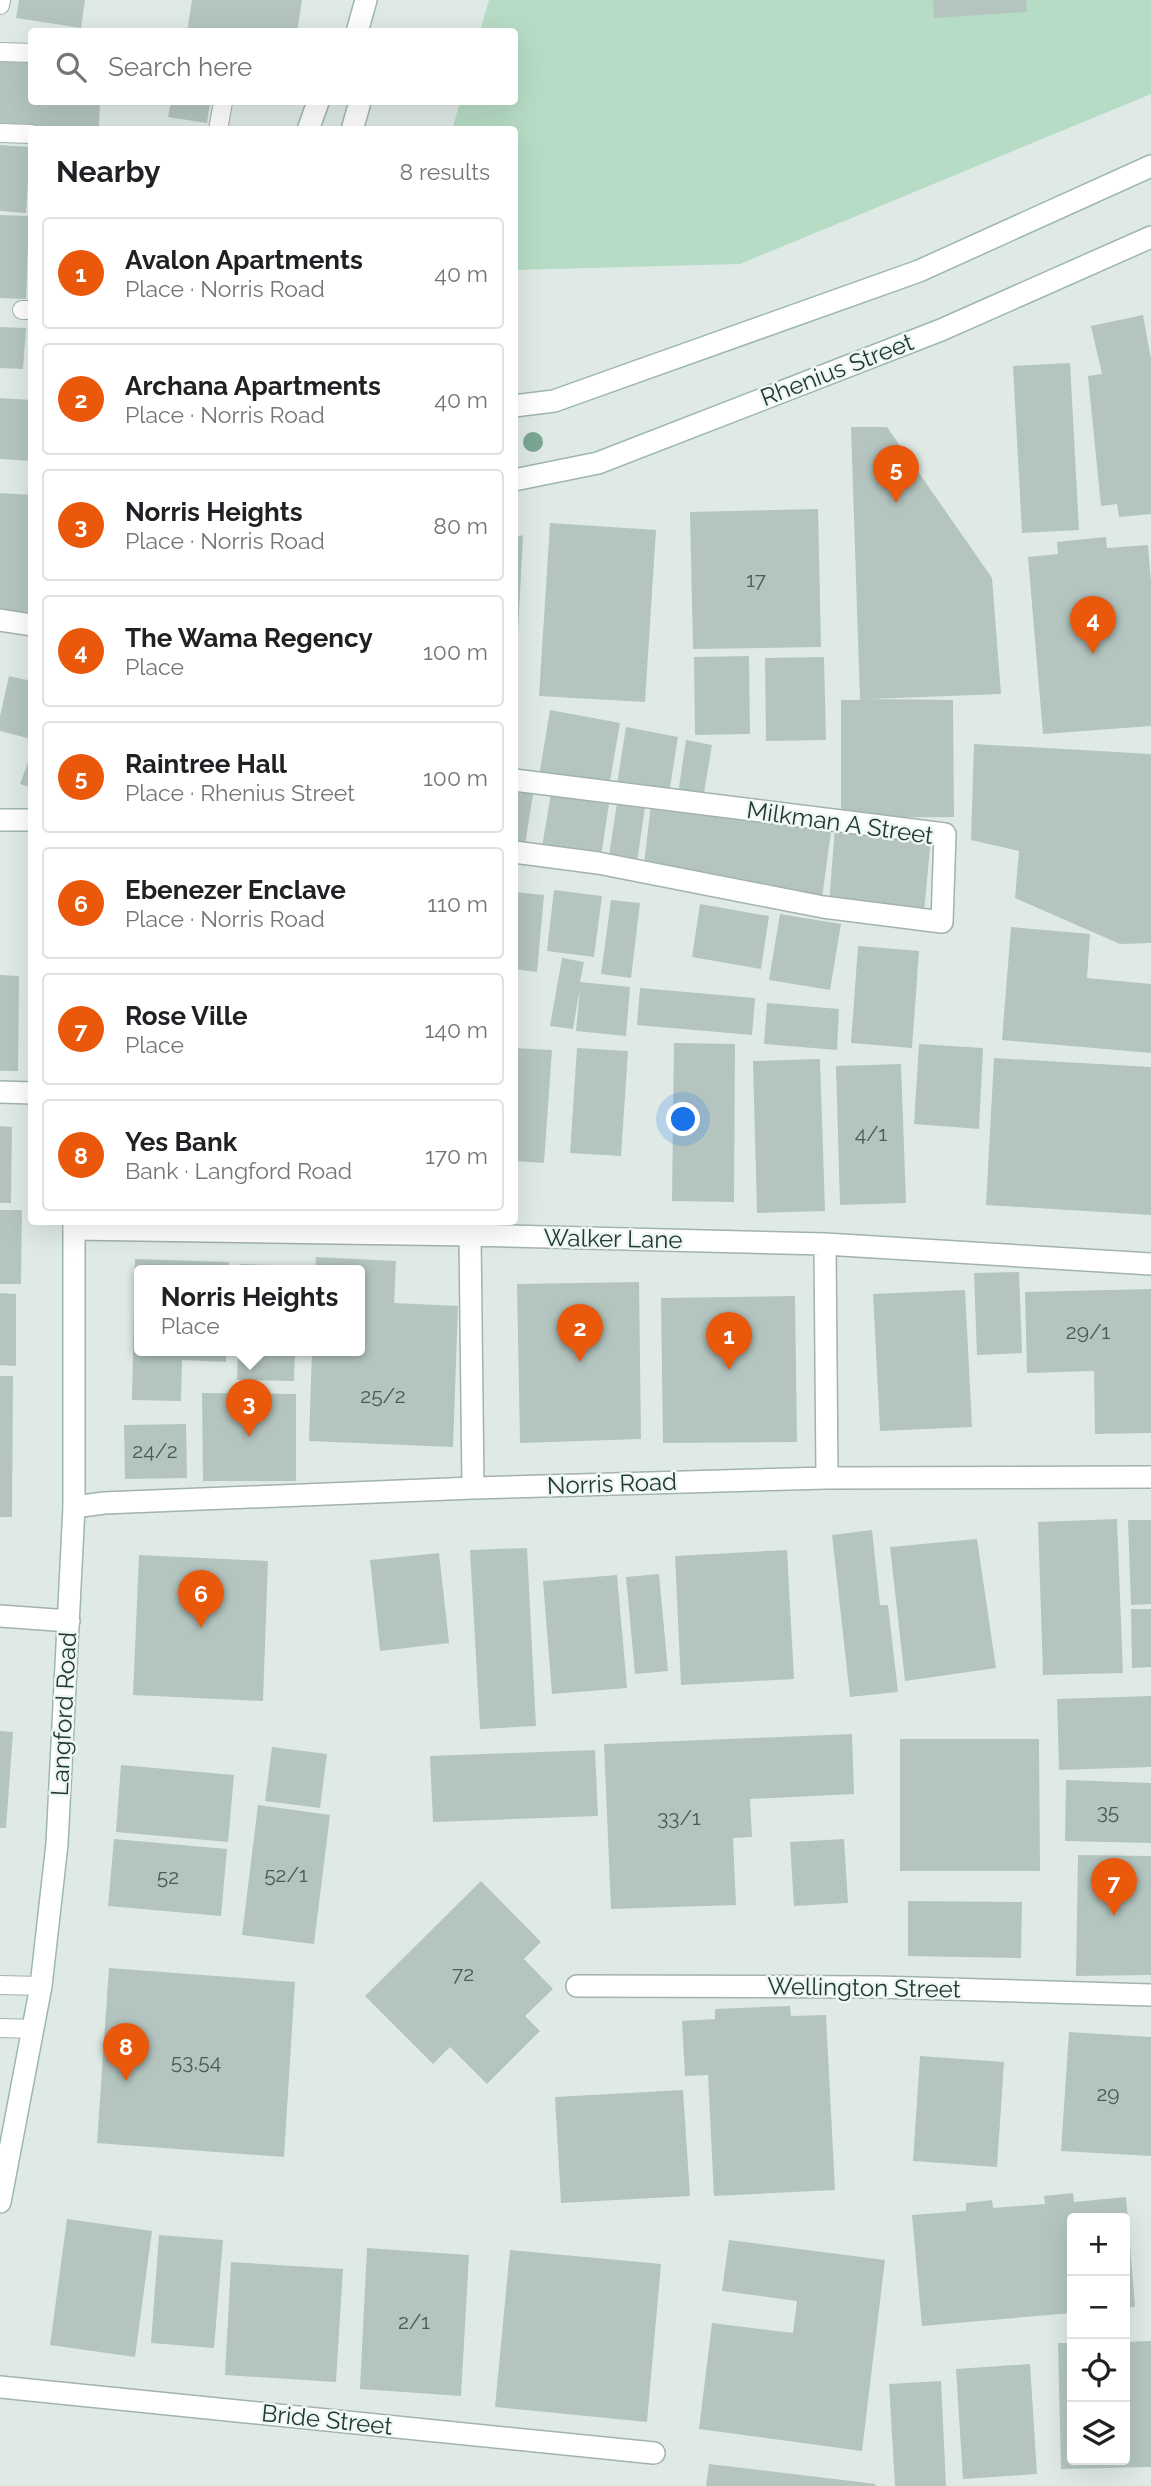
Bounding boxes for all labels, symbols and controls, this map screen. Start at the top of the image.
search box [28,28,518,105]
icon: search [52,48,90,86]
text: Search here [108,52,252,82]
text: Nearby [56,154,160,189]
text: 8 results [399,158,490,185]
text: Avalon Apartments [125,245,363,275]
text: 1 [75,260,87,287]
text: 40 m [434,260,488,287]
text: Place · Norris Road [125,275,325,302]
street label: Rhenius Street [756,327,917,412]
text: Archana Apartments [125,371,381,401]
text: 2 [75,386,87,413]
text: 40 m [434,386,488,413]
text: Place · Norris Road [125,401,325,428]
pin: 5 [873,445,919,503]
text: Norris Heights [125,497,302,527]
text: 3 [75,512,87,539]
text: 80 m [433,512,488,539]
text: Place · Norris Road [125,527,325,554]
house number: 17 [746,567,767,592]
pin: 4 [1070,596,1116,654]
text: The Wama Regency [125,623,373,653]
text: 4 [74,638,88,665]
text: 100 m [423,638,488,665]
text: Place [125,653,184,680]
text: Raintree Hall [125,749,287,779]
text: 5 [75,764,87,791]
text: 100 m [423,764,488,791]
text: Place · Rhenius Street [125,779,355,806]
street label: Milkman A Street [745,795,935,850]
text: Ebenezer Enclave [125,875,346,905]
text: 6 [74,890,88,917]
text: 110 m [427,890,488,917]
text: Place · Norris Road [125,905,325,932]
text: Rose Ville [125,1001,248,1031]
text: 7 [75,1016,87,1043]
text: 140 m [425,1016,488,1043]
text: Place [125,1031,184,1058]
your location [666,1102,700,1136]
house number: 4/1 [855,1121,887,1146]
text: Yes Bank [125,1127,237,1157]
text: 8 [74,1142,88,1169]
text: 170 m [425,1142,488,1169]
text: Bank · Langford Road [125,1157,352,1184]
street label: Walker Lane [543,1223,683,1254]
popup [134,1265,365,1356]
text: Norris Heights [161,1282,338,1312]
pin: 2 [557,1304,603,1362]
text: Place [161,1312,220,1339]
pin: 1 [706,1312,752,1370]
house number: 29/1 [1066,1319,1110,1344]
pin: 3 [226,1379,272,1437]
house number: 25/2 [360,1383,406,1408]
house number: 24/2 [132,1438,178,1463]
street label: Norris Road [547,1467,677,1500]
pin: 6 [178,1570,224,1628]
street label: Langford Road [45,1631,82,1797]
house number: 35 [1097,1799,1119,1824]
house number: 33/1 [657,1805,701,1830]
pin: 7 [1091,1858,1137,1916]
house number: 52/1 [264,1862,308,1887]
house number: 52 [157,1864,179,1889]
house number: 72 [452,1961,474,1986]
street label: Wellington Street [767,1971,961,2004]
pin: 8 [103,2023,149,2081]
house number: 53,54 [171,2049,221,2074]
house number: 29 [1096,2081,1120,2106]
map controls [1067,2213,1130,2465]
button: + [1067,2213,1130,2276]
button: − [1067,2276,1130,2339]
house number: 2/1 [398,2309,430,2334]
button: locate [1067,2339,1130,2402]
street label: Bride Street [260,2398,394,2441]
button: layers [1067,2402,1130,2465]

